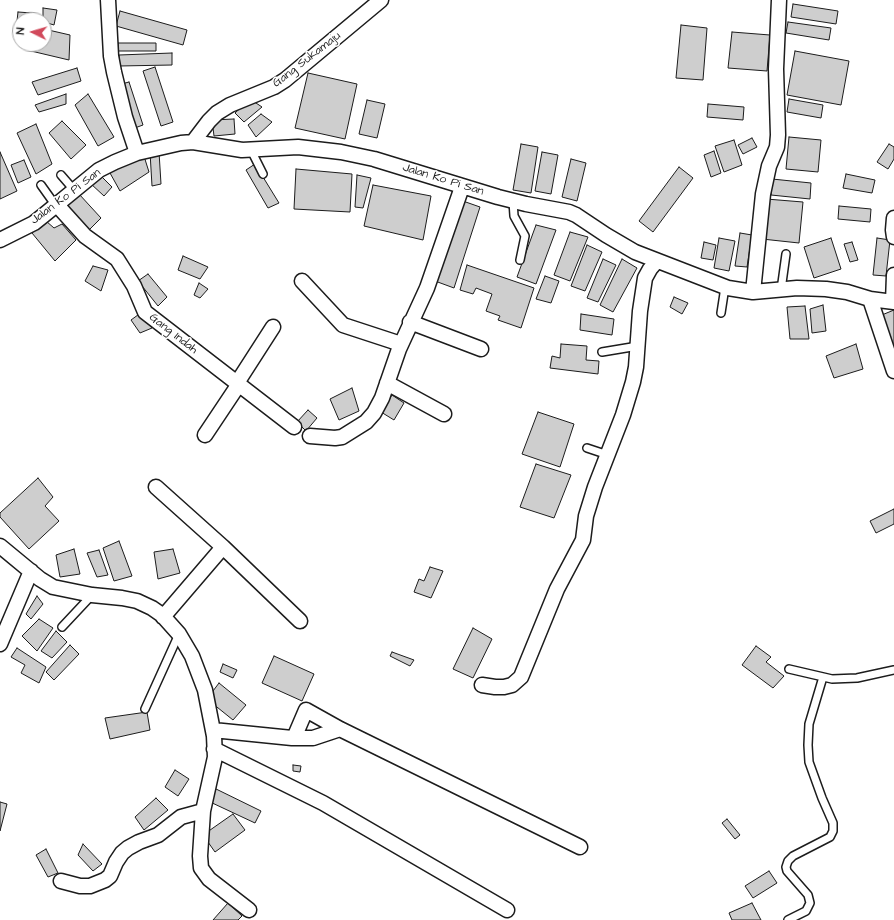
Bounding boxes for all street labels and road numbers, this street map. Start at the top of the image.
street label: Gang Sukamaju [270,29,344,91]
street label: Jalan Ko Pi San [401,161,485,199]
street label: Jalan Ko Pi San [28,166,104,228]
street label: Gang Indah [146,311,200,357]

